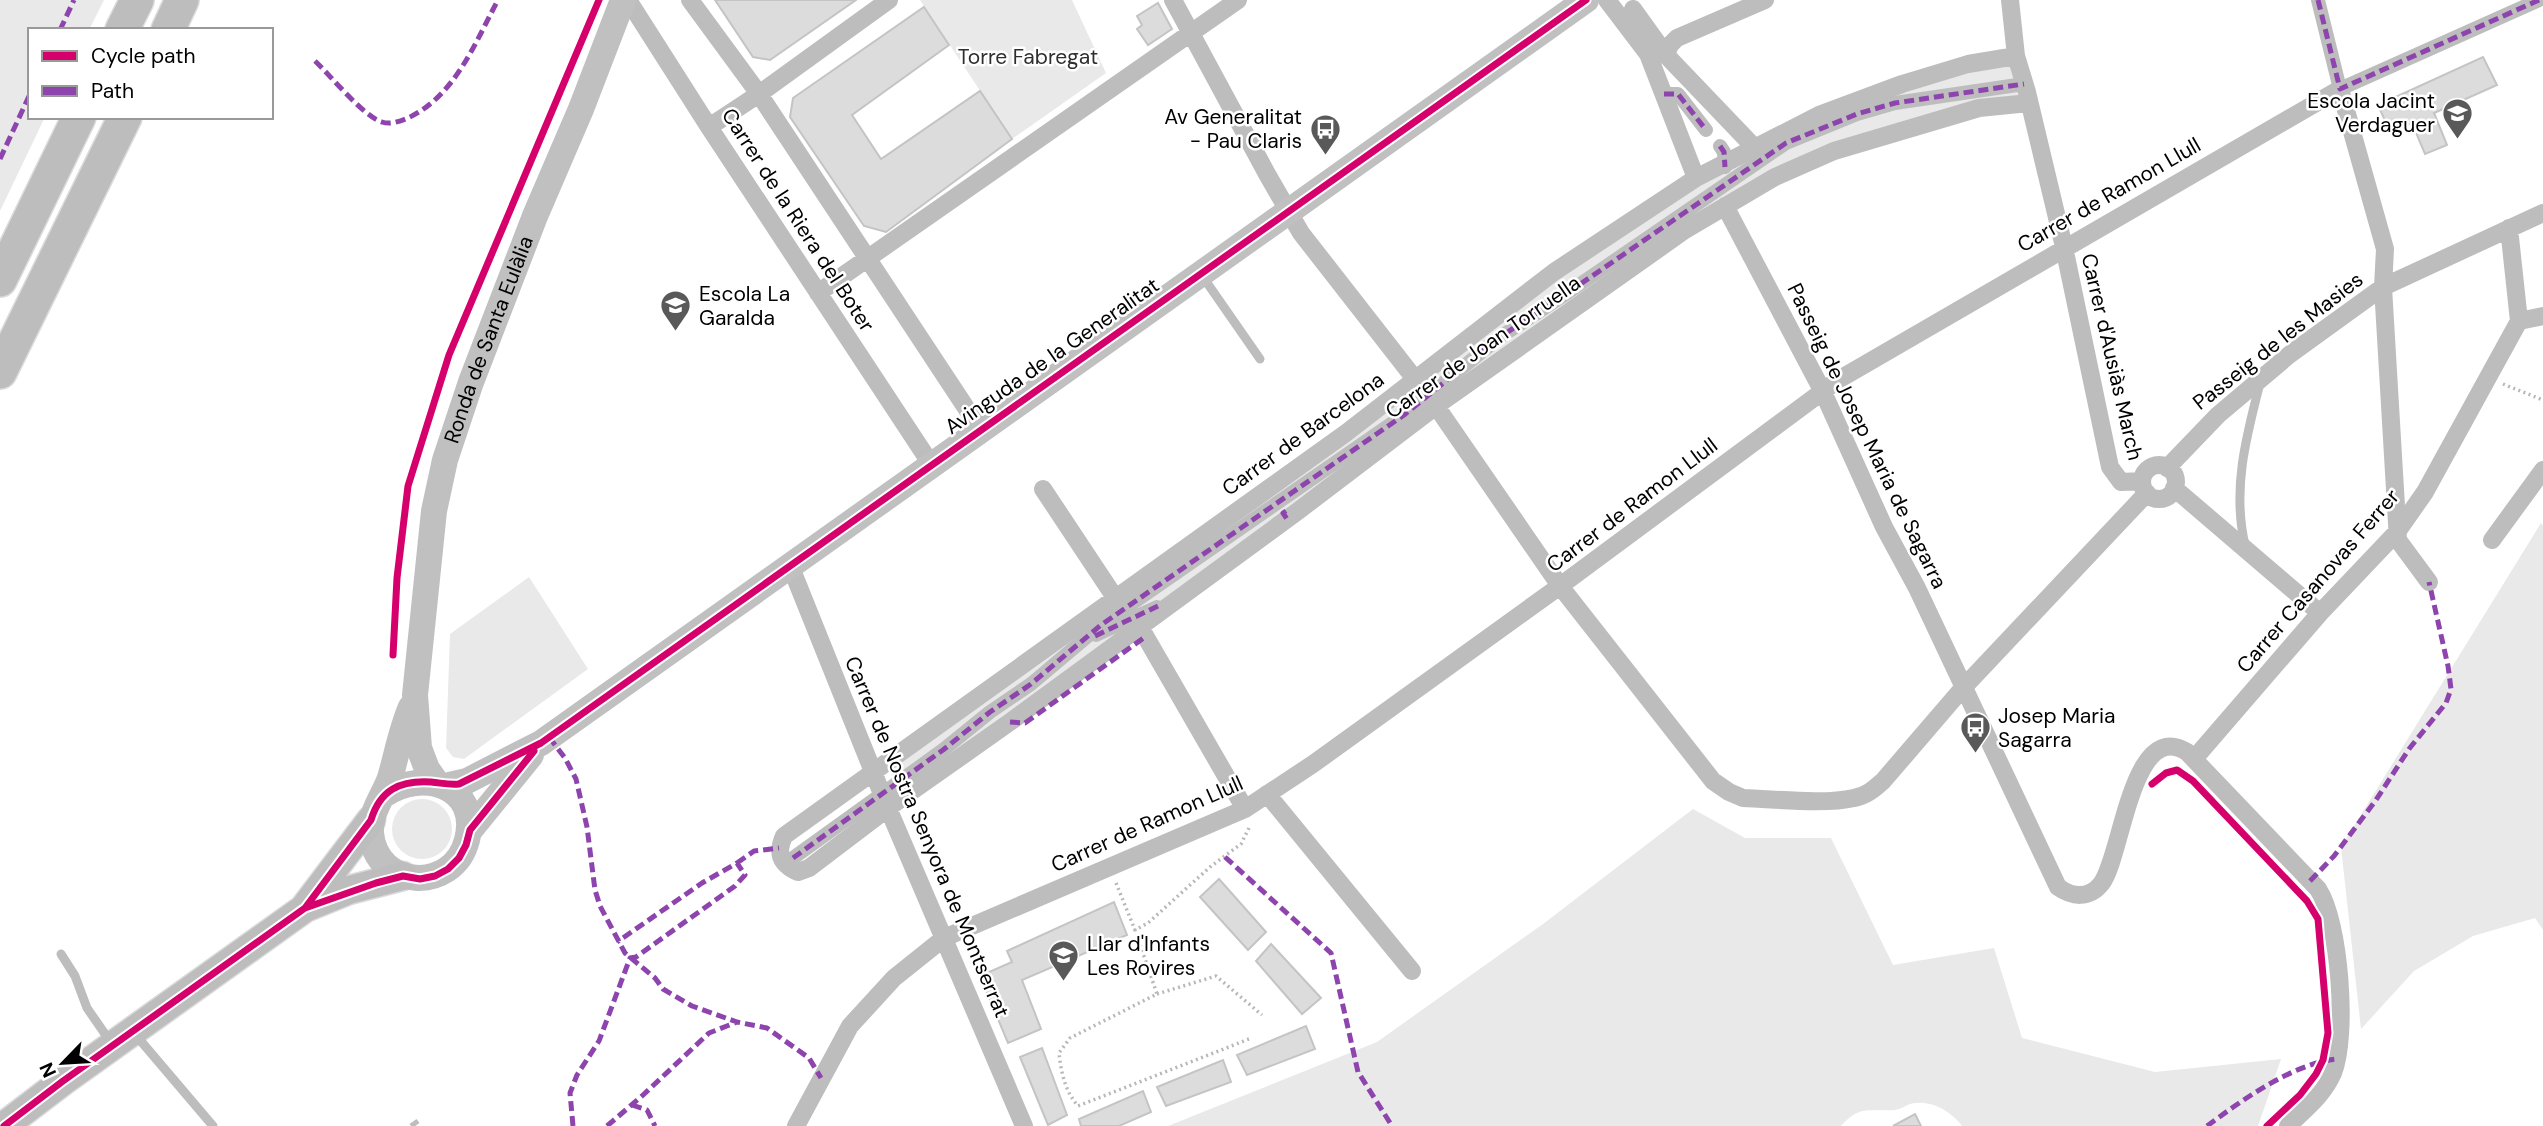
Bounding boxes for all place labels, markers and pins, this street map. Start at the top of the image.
place label: Escola Jacint Verdaguer [2307,87,2435,139]
school or university icon: Escola Jacint Verdaguer [2441,96,2475,140]
place label: Av Generalitat - Pau Claris [1164,103,1302,155]
bus stop icon: Av Generalitat - Pau Claris [1308,112,1342,156]
place label: Escola La Garalda [699,280,790,332]
school or university icon: Escola La Garalda [659,289,693,333]
place label: Josep Maria Sagarra [1998,702,2116,754]
bus stop icon: Josep Maria Sagarra [1958,711,1992,755]
place label: Llar d'Infants Les Rovires [1087,930,1210,982]
school or university icon: Llar d'Infants Les Rovires [1047,939,1081,983]

